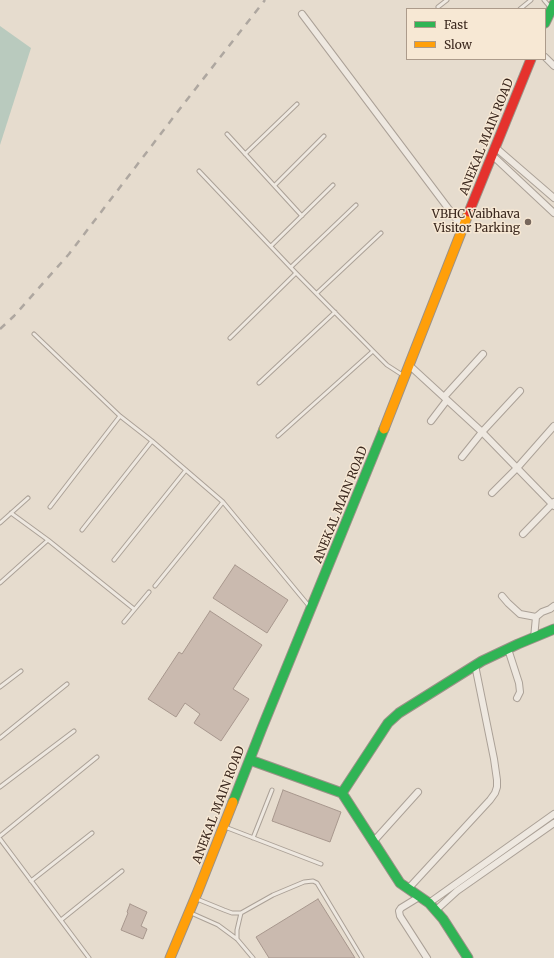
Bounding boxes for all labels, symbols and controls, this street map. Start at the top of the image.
legend [406,8,546,60]
text: Fast [444,17,468,32]
text: Slow [444,37,472,52]
street label: ANEKAL MAIN ROAD [457,76,517,198]
place label: VBHC Vaibhava Visitor Parking [432,208,520,236]
marker: VBHC Vaibhava Visitor Parking [523,217,533,227]
street label: ANEKAL MAIN ROAD [311,444,371,566]
street label: ANEKAL MAIN ROAD [190,744,248,866]

